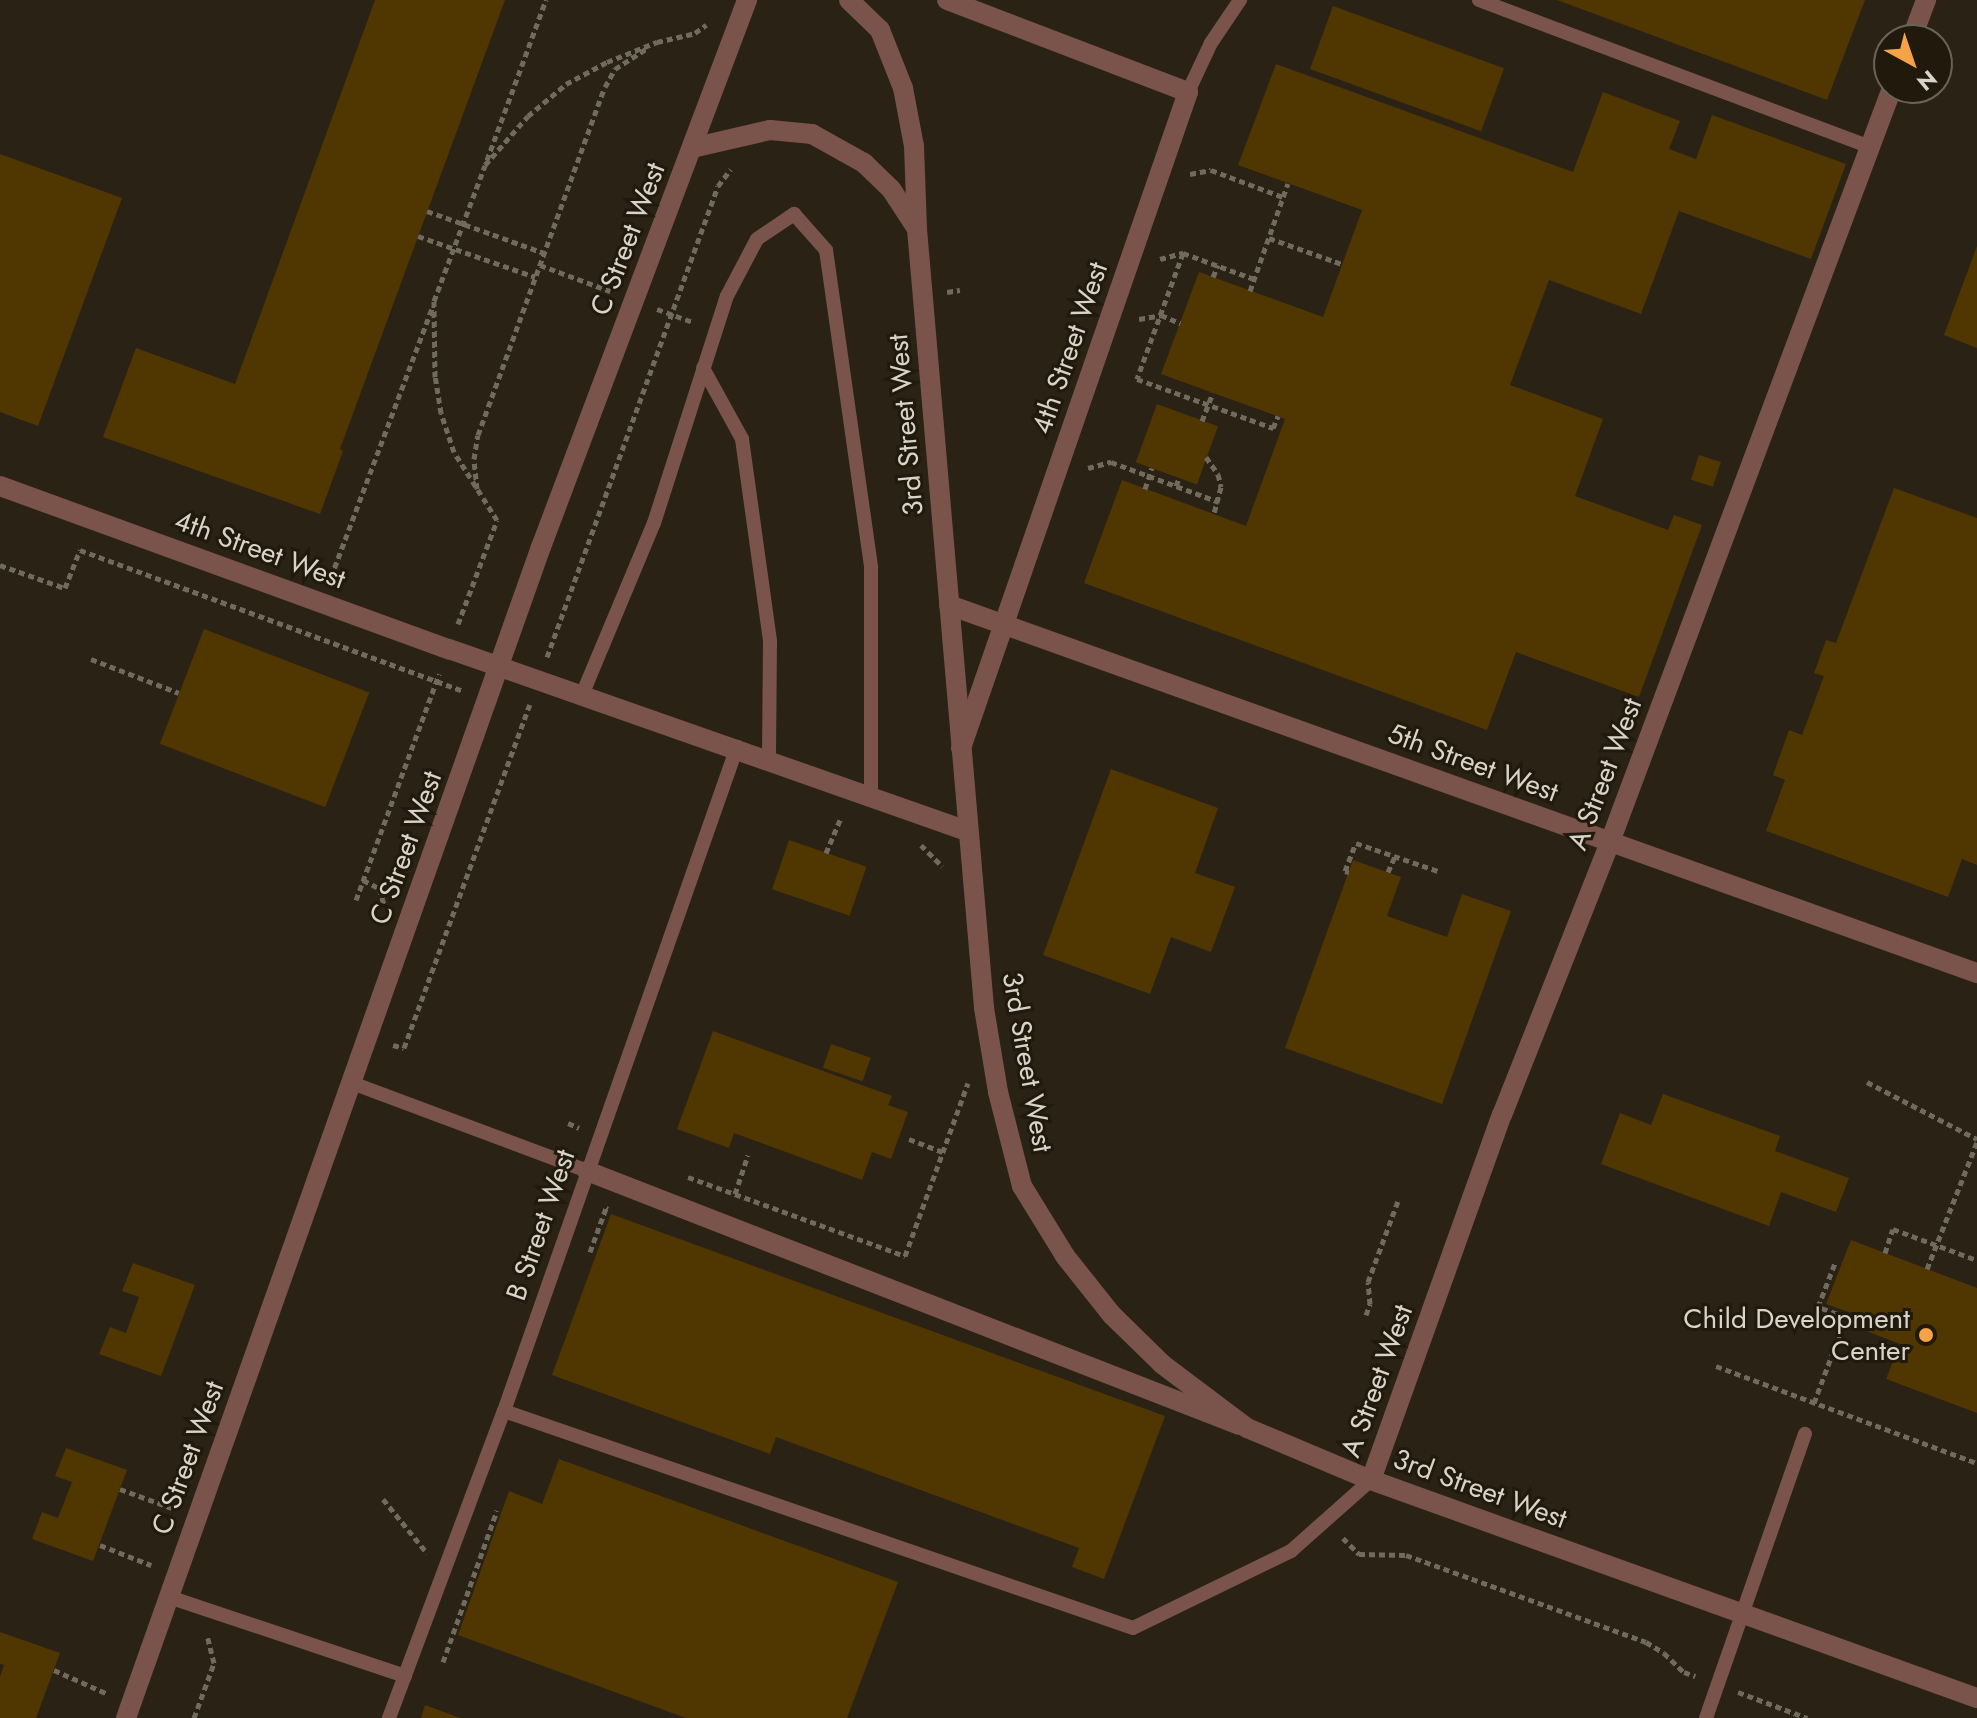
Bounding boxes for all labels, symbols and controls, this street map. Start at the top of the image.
north arrow [1873,24,1953,104]
text: N [1910,63,1944,99]
street label: C Street West [584,158,672,320]
street label: 4th Street West [1025,258,1115,438]
street label: 3rd Street West [881,333,931,517]
street label: 4th Street West [170,504,350,596]
street label: A Street West [1561,693,1649,855]
street label: 5th Street West [1383,717,1563,809]
street label: C Street West [363,767,449,929]
street label: 3rd Street West [995,969,1059,1155]
street label: B Street West [500,1145,582,1305]
street label: A Street West [1334,1300,1420,1462]
place label: Child Development Center [1683,1302,1910,1368]
marker: Child Development Center [1917,1326,1935,1344]
street label: C Street West [145,1377,231,1539]
street label: 3rd Street West [1389,1442,1571,1536]

